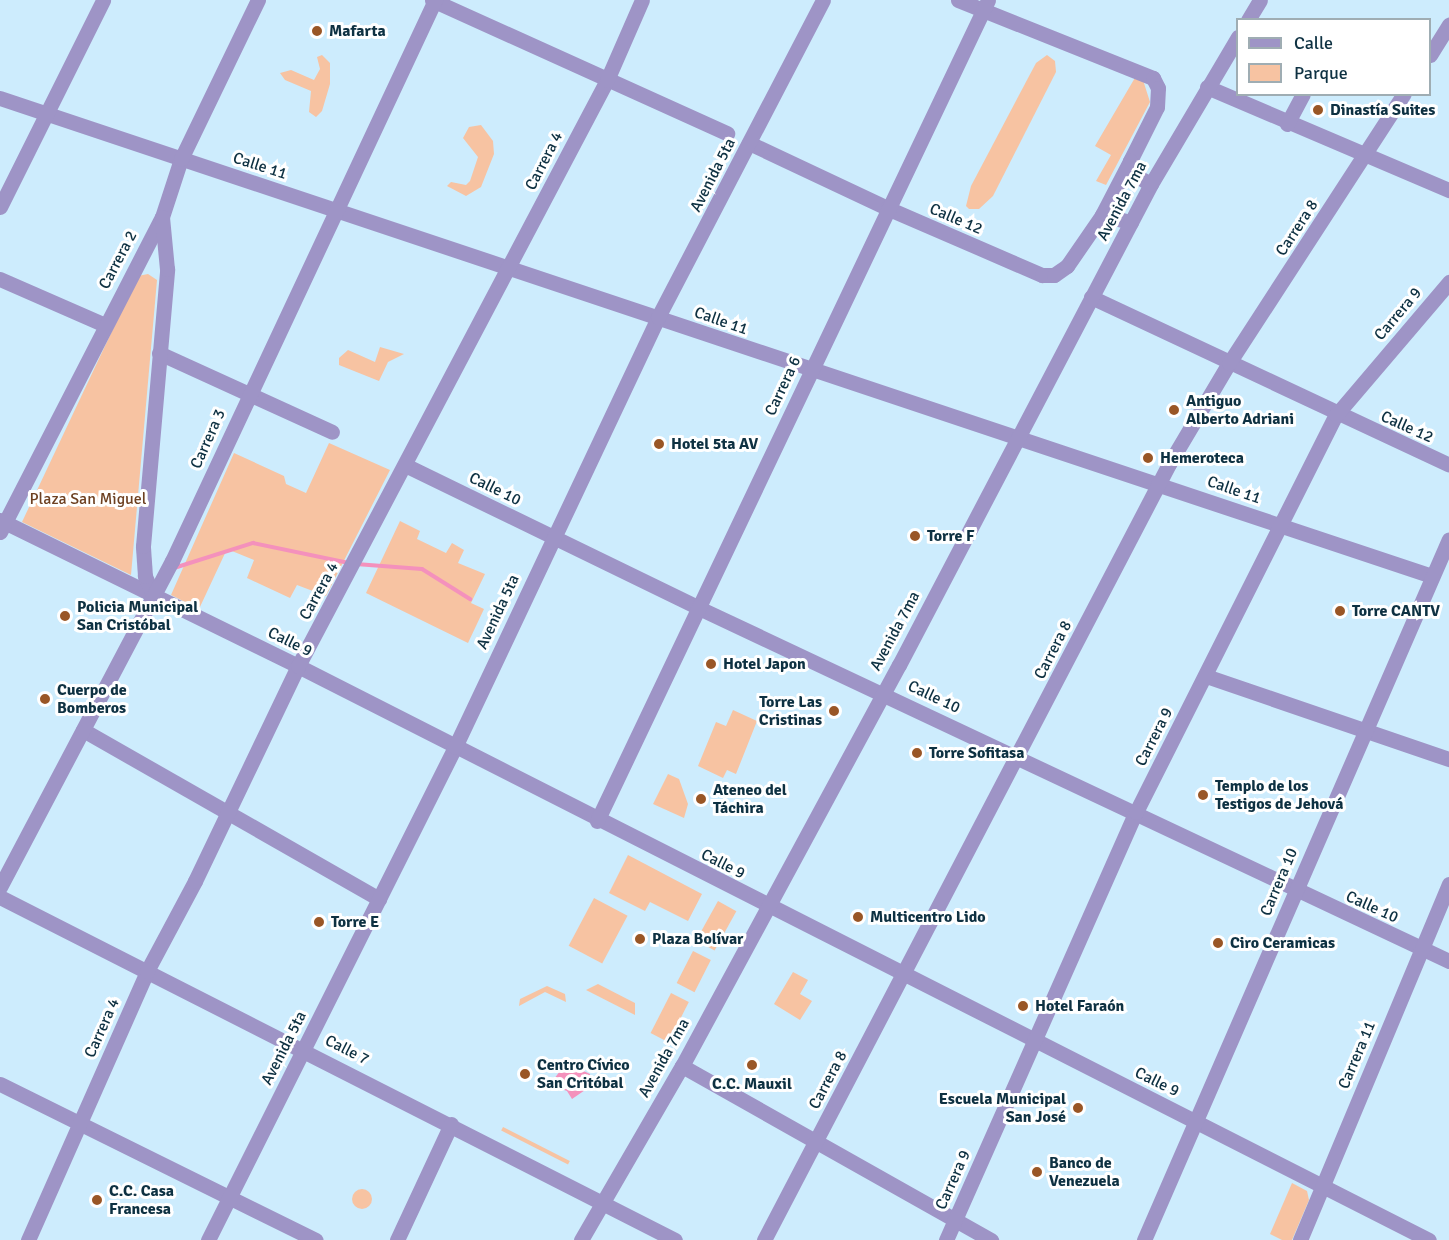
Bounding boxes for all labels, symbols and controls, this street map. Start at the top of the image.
legend [1236,18,1431,96]
place label: Mafarta [329,21,386,41]
marker: Mafarta [310,24,324,38]
text: Calle [1294,32,1333,54]
text: Parque [1294,62,1348,84]
place label: Dinastía Suites [1330,100,1435,120]
marker: Dinastía Suites [1311,103,1325,117]
street label: Carrera 4 [521,128,567,194]
street label: Avenida 5ta [686,135,740,215]
street label: Calle 11 [231,148,289,184]
street label: Avenida 7ma [1093,158,1151,244]
street label: Carrera 8 [1272,196,1322,260]
street label: Calle 12 [927,199,985,239]
street label: Carrera 2 [95,228,141,292]
street label: Carrera 9 [1370,284,1426,344]
street label: Calle 11 [692,303,750,339]
street label: Carrera 6 [761,353,805,419]
place label: Antiguo Alberto Adriani [1186,391,1294,429]
marker: Antiguo Alberto Adriani [1167,403,1181,417]
street label: Carrera 3 [186,406,230,472]
street label: Calle 12 [1378,407,1436,447]
place label: Hotel 5ta AV [671,434,758,454]
marker: Hotel 5ta AV [652,437,666,451]
place label: Hemeroteca [1160,448,1244,468]
marker: Hemeroteca [1141,451,1155,465]
street label: Calle 10 [466,468,524,510]
street label: Calle 11 [1205,472,1263,508]
park label: Plaza San Miguel [29,489,147,509]
place label: Torre F [927,526,975,546]
marker: Torre F [908,529,922,543]
street label: Carrera 4 [295,559,343,623]
street label: Avenida 5ta [472,572,524,652]
street label: Avenida 7ma [866,588,924,674]
place label: Policia Municipal San Cristóbal [77,597,198,635]
place label: Torre CANTV [1352,601,1440,621]
marker: Torre CANTV [1333,604,1347,618]
marker: Policia Municipal San Cristóbal [58,609,72,623]
street label: Carrera 8 [1030,617,1076,683]
street label: Calle 9 [265,623,315,661]
place label: Hotel Japon [723,654,806,674]
marker: Hotel Japon [704,657,718,671]
street label: Calle 10 [905,677,963,717]
place label: Cuerpo de Bomberos [57,680,127,718]
marker: Cuerpo de Bomberos [38,692,52,706]
place label: Torre Las Cristinas [759,692,822,730]
marker: Torre Las Cristinas [827,704,841,718]
street label: Carrera 9 [1131,704,1177,770]
place label: Torre Sofitasa [929,743,1024,763]
marker: Torre Sofitasa [910,746,924,760]
place label: Templo de los Testigos de Jehová [1215,776,1343,814]
place label: Ateneo del Táchira [713,780,787,818]
marker: Templo de los Testigos de Jehová [1196,788,1210,802]
marker: Ateneo del Táchira [694,792,708,806]
street label: Calle 9 [698,845,748,883]
street label: Carrera 10 [1256,845,1302,919]
street label: Calle 10 [1343,887,1401,927]
place label: Multicentro Lido [870,907,986,927]
marker: Multicentro Lido [851,910,865,924]
place label: Torre E [331,912,379,932]
marker: Torre E [312,915,326,929]
place label: Plaza Bolívar [652,929,743,949]
marker: Plaza Bolívar [633,932,647,946]
place label: Ciro Ceramicas [1230,933,1335,953]
marker: Ciro Ceramicas [1211,936,1225,950]
street label: Carrera 4 [80,995,124,1061]
place label: Hotel Faraón [1035,996,1124,1016]
marker: Hotel Faraón [1016,999,1030,1013]
street label: Avenida 5ta [257,1008,311,1088]
street label: Avenida 7ma [634,1015,694,1101]
street label: Carrera 11 [1334,1018,1380,1092]
street label: Calle 7 [322,1031,372,1069]
street label: Carrera 8 [805,1048,851,1112]
place label: Centro Cívico San Critóbal [537,1055,630,1093]
marker: C.C. Mauxil [745,1058,759,1072]
street label: Calle 9 [1132,1063,1182,1101]
marker: Centro Cívico San Critóbal [518,1067,532,1081]
place label: C.C. Mauxil [712,1074,792,1094]
place label: Escuela Municipal San José [939,1089,1066,1127]
marker: Escuela Municipal San José [1071,1101,1085,1115]
street label: Carrera 9 [931,1147,975,1213]
place label: Banco de Venezuela [1049,1153,1120,1191]
marker: Banco de Venezuela [1030,1165,1044,1179]
place label: C.C. Casa Francesa [109,1181,174,1219]
marker: C.C. Casa Francesa [90,1193,104,1207]

